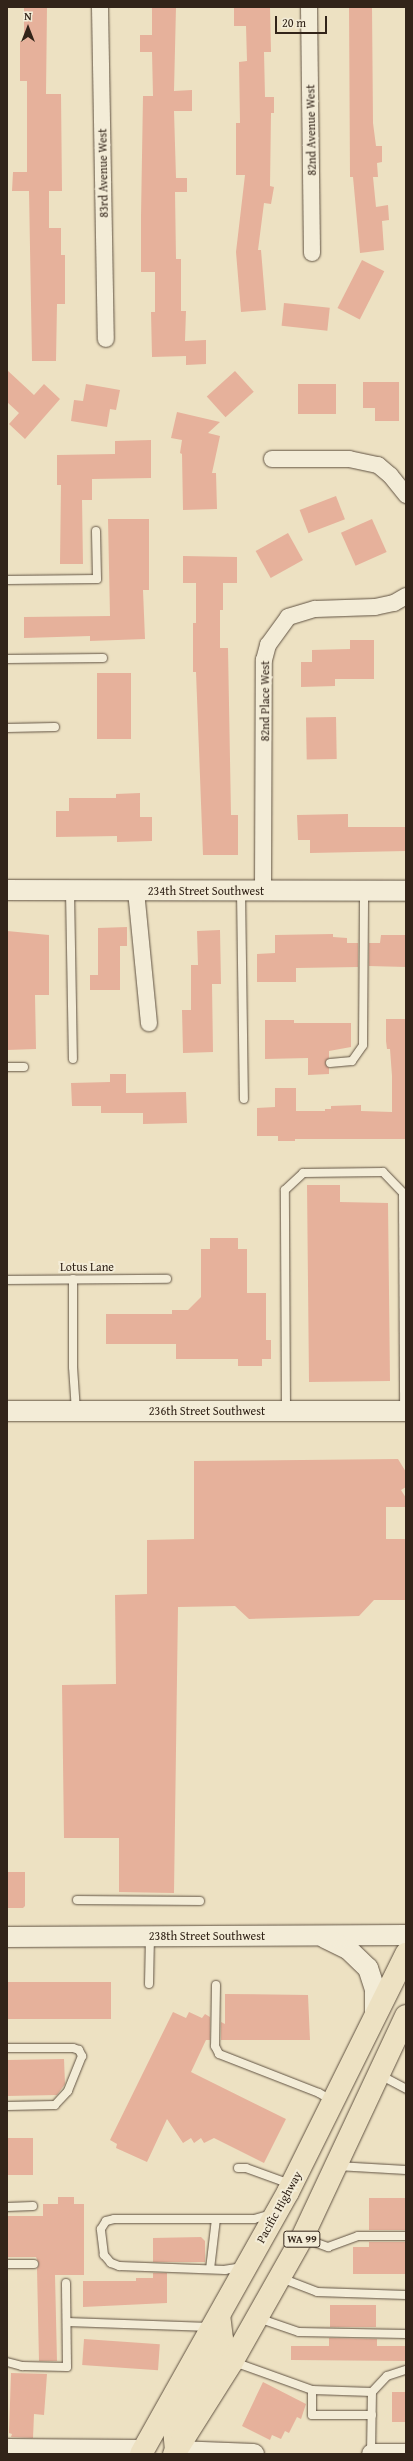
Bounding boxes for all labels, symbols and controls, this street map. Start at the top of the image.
north arrow [8,8,48,48]
text: N [24,8,32,24]
scale bar [277,8,329,34]
text: 20 m [282,14,306,31]
street label: 82nd Avenue West [303,84,319,176]
street label: 83rd Avenue West [95,128,111,218]
street label: 82nd Place West [258,661,272,741]
street label: 234th Street Southwest [148,884,264,898]
street label: Lotus Lane [60,1260,114,1274]
street label: 236th Street Southwest [149,1404,265,1418]
street label: 238th Street Southwest [149,1929,265,1943]
street label: Pacific Highway [253,2169,305,2245]
road number: WA 99 [283,2230,321,2248]

